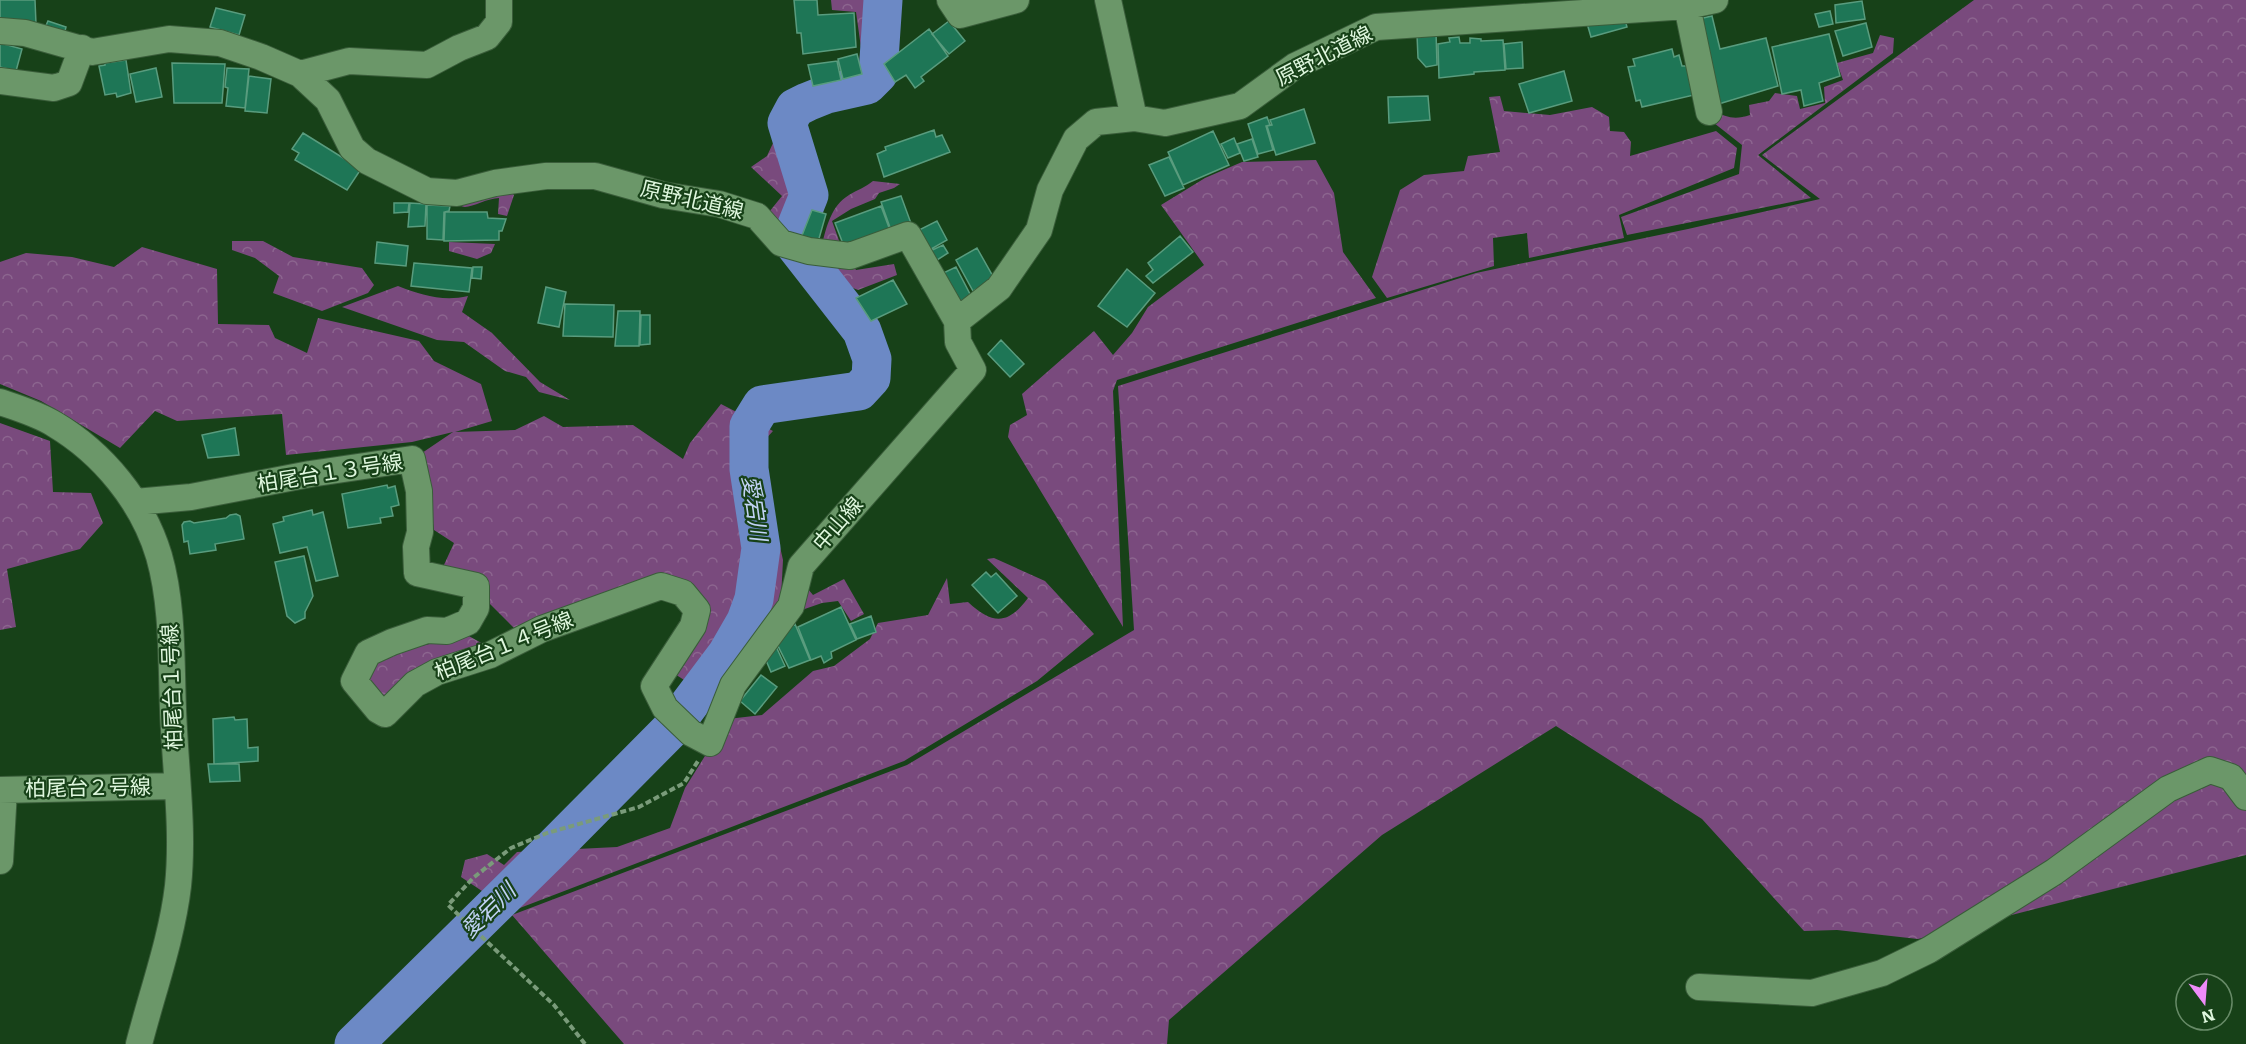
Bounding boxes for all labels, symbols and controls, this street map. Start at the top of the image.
street label: 原野北道線 [1269,16,1377,91]
street label: 原野北道線 [638,171,747,224]
street label: 柏尾台１３号線 [255,444,405,497]
water label: 愛宕川 [736,473,778,545]
street label: 中山線 [804,488,868,556]
street label: 柏尾台１４号線 [429,602,577,686]
street label: 柏尾台１号線 [152,624,187,751]
street label: 柏尾台２号線 [25,769,151,802]
water label: 愛宕川 [452,873,523,944]
north arrow [2174,972,2234,1032]
text: N [2199,1004,2218,1031]

